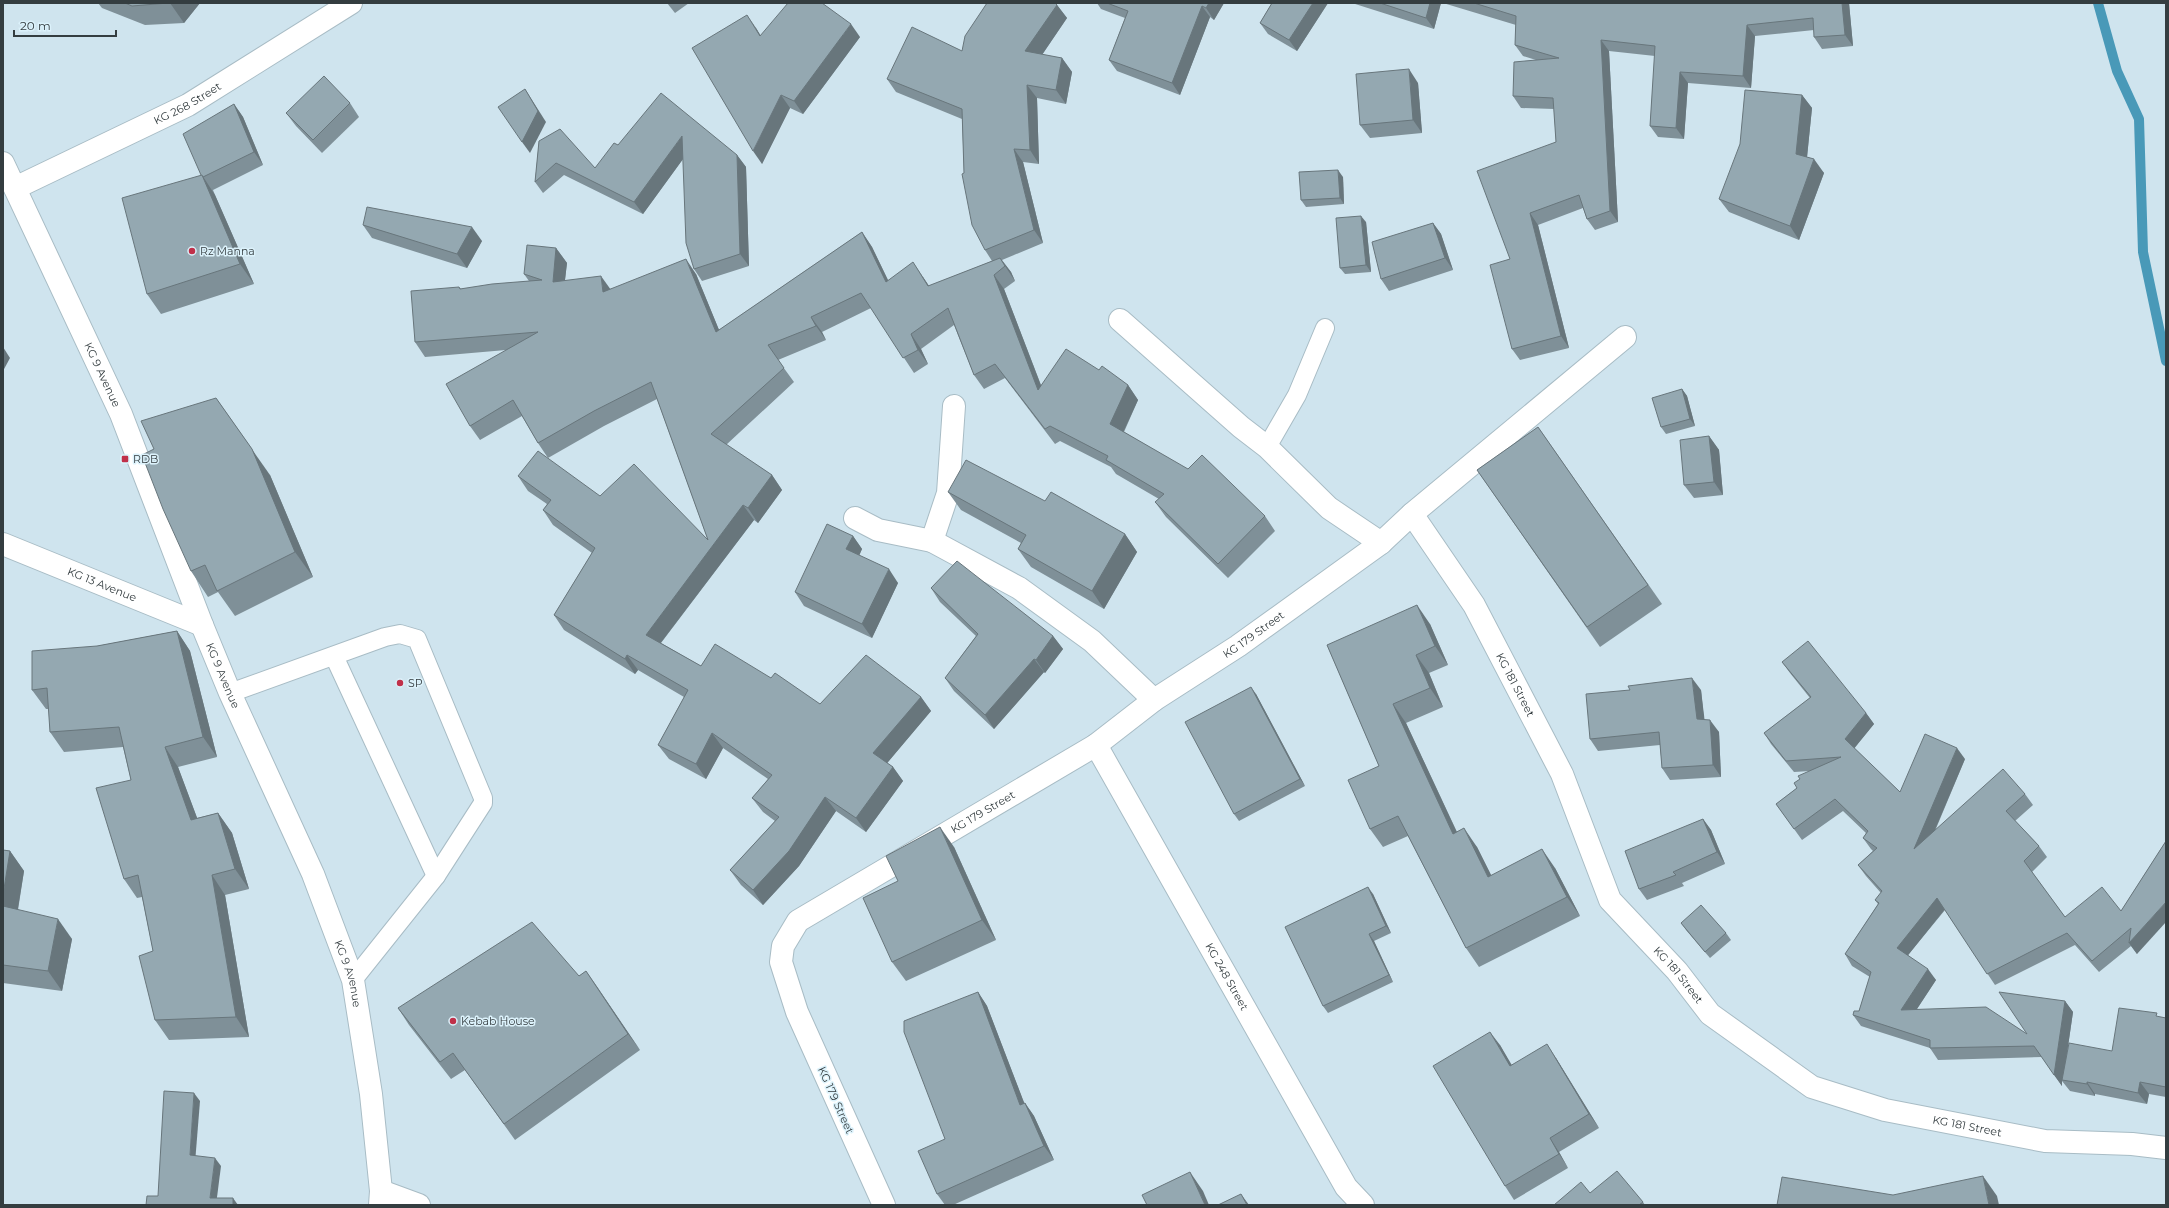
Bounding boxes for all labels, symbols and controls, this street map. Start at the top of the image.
scale bar [14,12,116,38]
text: 20 m [20,18,51,33]
street label: KG 268 Street [151,79,224,127]
place label: Rz Manna [200,244,255,258]
marker: Rz Manna [187,246,197,256]
street label: KG 9 Avenue [81,340,124,410]
place label: RDB [133,452,158,466]
marker: RDB [120,454,130,464]
street label: KG 13 Avenue [65,564,139,605]
street label: KG 179 Street [1220,608,1287,661]
street label: KG 9 Avenue [203,641,243,711]
street label: KG 181 Street [1493,650,1538,719]
place label: SP [408,676,423,690]
marker: SP [395,678,405,688]
street label: KG 179 Street [948,787,1018,836]
street label: KG 9 Avenue [332,938,364,1009]
street label: KG 248 Street [1202,940,1252,1013]
street label: KG 181 Street [1651,944,1707,1007]
place label: Kebab House [461,1014,535,1028]
marker: Kebab House [448,1016,458,1026]
street label: KG 179 Street [815,1064,857,1136]
street label: KG 181 Street [1932,1112,2003,1140]

